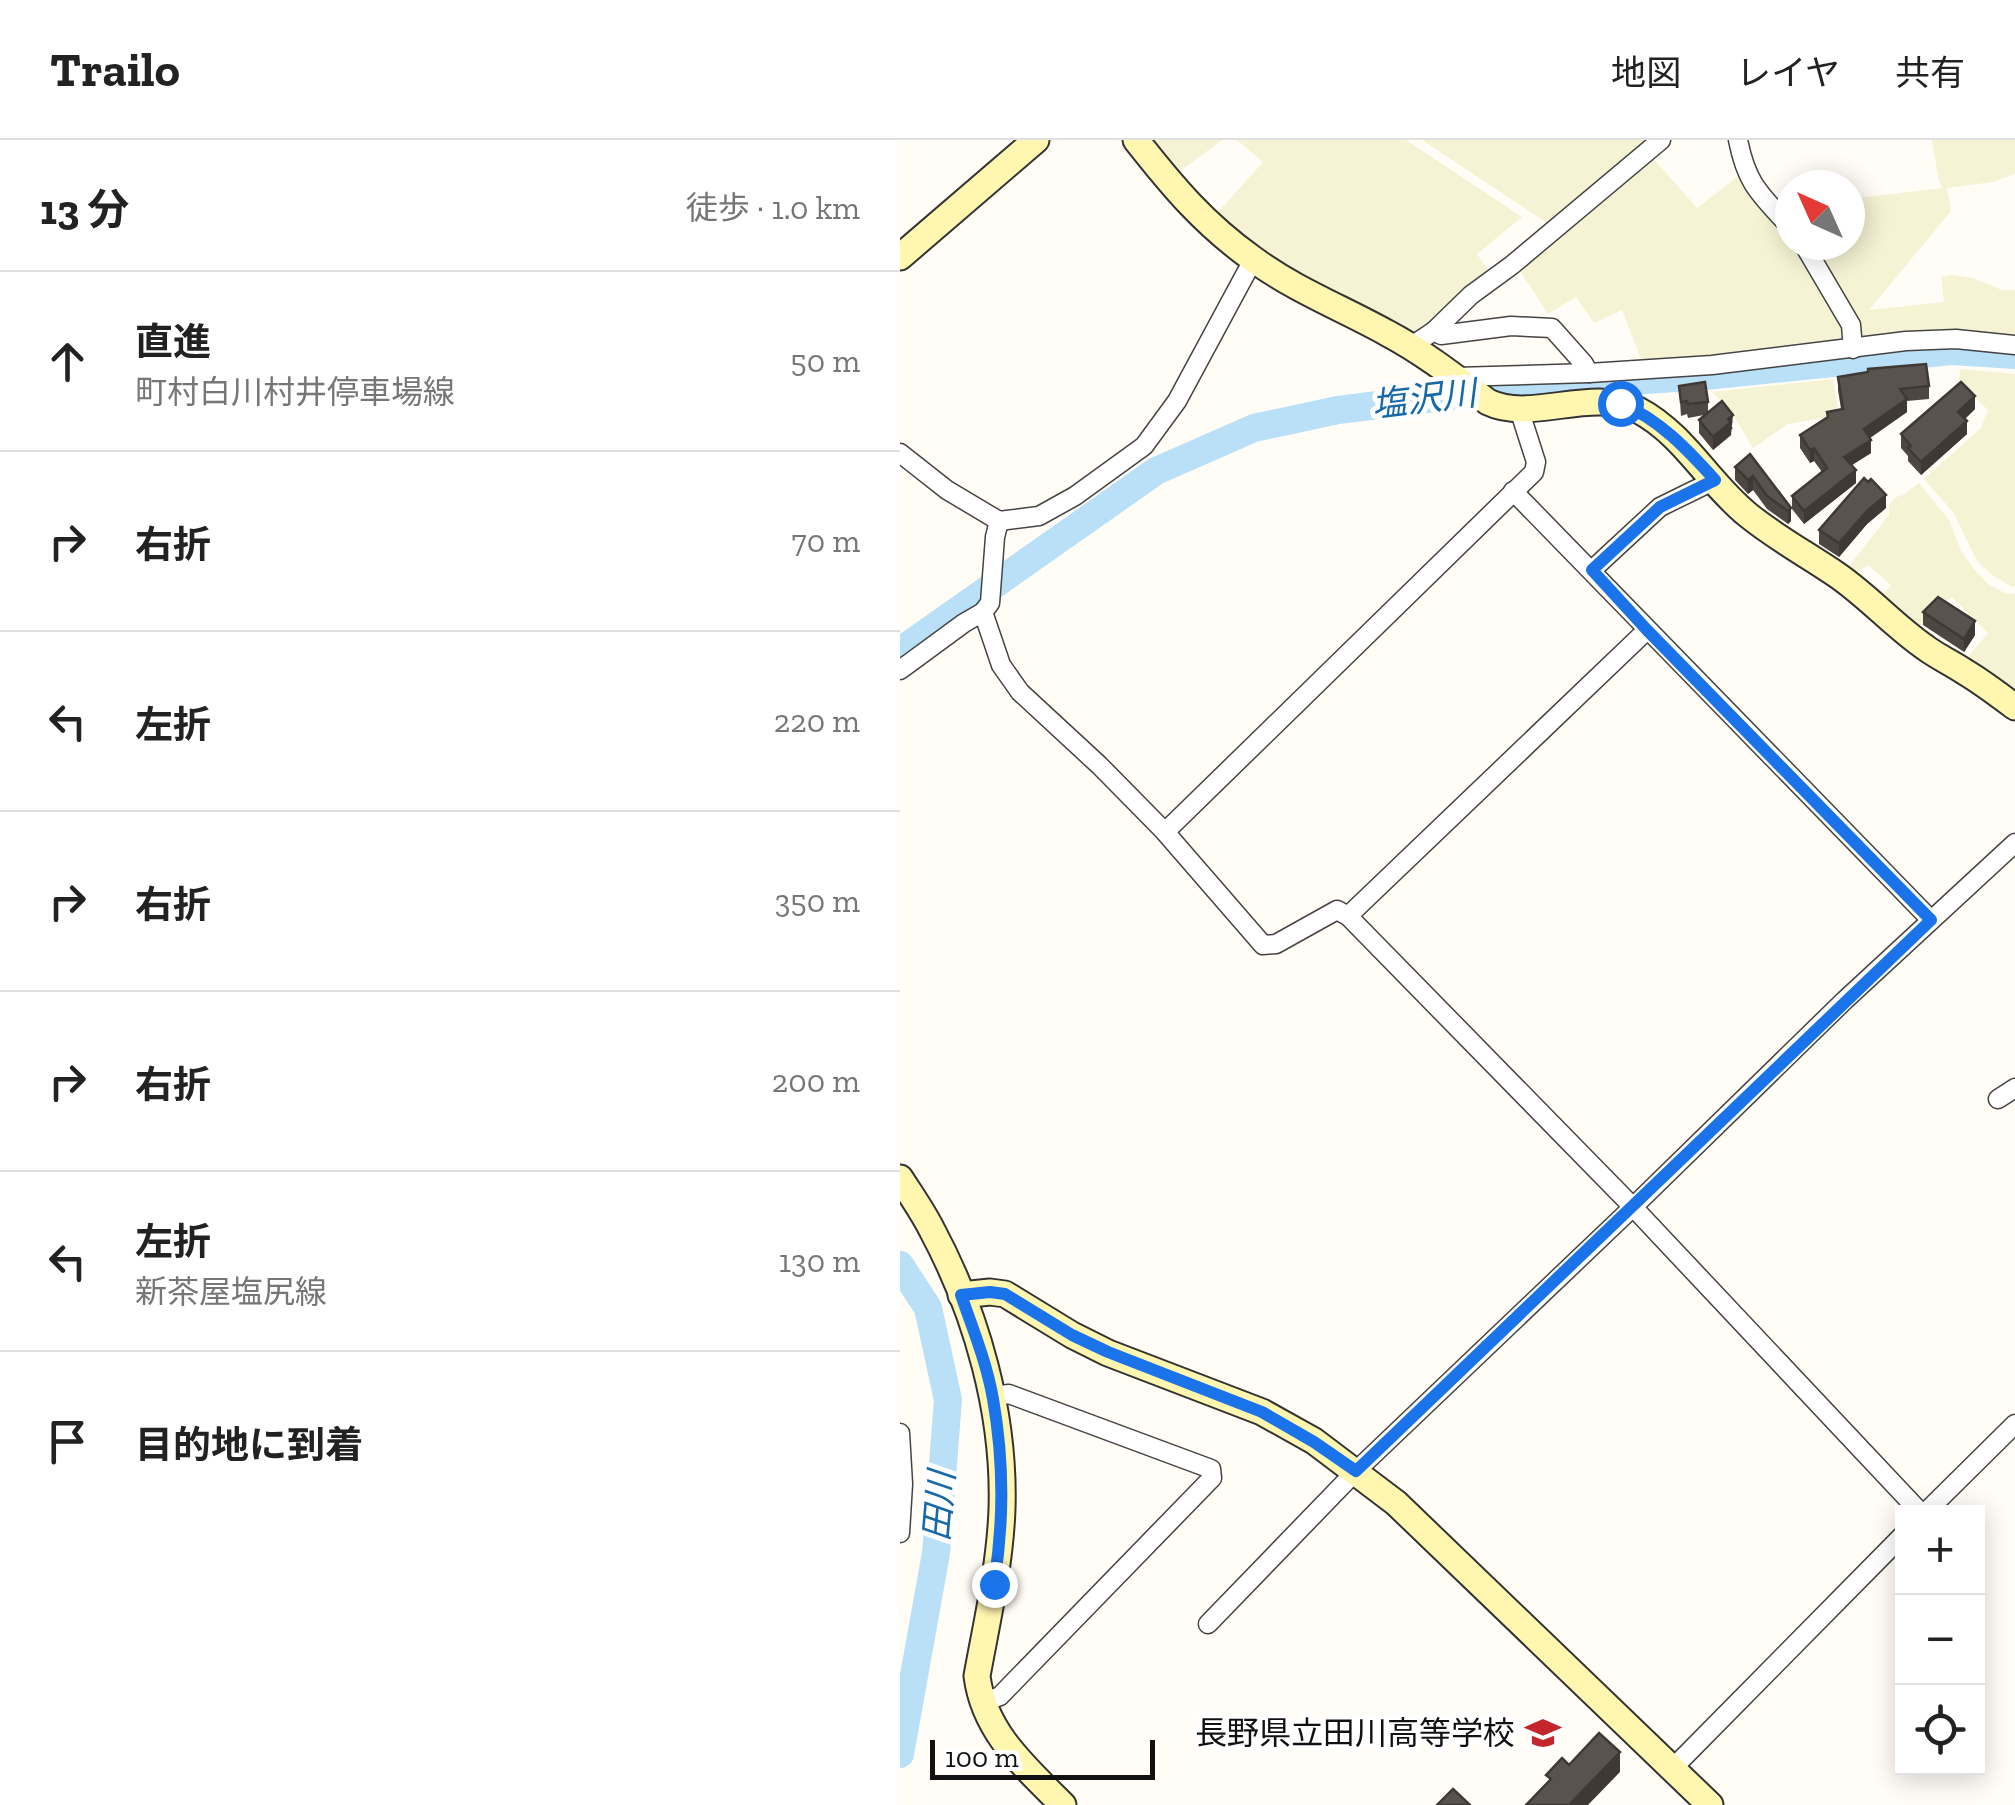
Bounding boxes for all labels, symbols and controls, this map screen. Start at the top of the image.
text: Trailo [50,41,180,98]
text: 地図 [1611,52,1681,94]
text: レイヤ [1736,52,1840,94]
text: 共有 [1895,52,1965,94]
north arrow [1775,170,1865,260]
text: 13 分 [40,184,129,235]
text: 徒歩 · 1.0 km [686,189,860,227]
text: 直進 [135,319,211,365]
icon: ahead [40,334,95,389]
text: 50 m [790,342,860,380]
water label: 塩沢川 [1369,371,1483,426]
text: 町村白川村井停車場線 [135,373,455,411]
route start [1598,381,1644,427]
icon: right [40,514,95,569]
text: 右折 [135,522,211,568]
text: 70 m [792,522,860,560]
icon: left [40,694,95,749]
text: 左折 [135,702,211,748]
text: 220 m [774,702,860,740]
icon: right [40,874,95,929]
text: 右折 [135,882,211,928]
text: 350 m [775,882,860,920]
icon: right [40,1054,95,1109]
text: 右折 [135,1062,211,1108]
text: 200 m [772,1062,860,1100]
text: 左折 [135,1219,211,1265]
icon: left [40,1234,95,1289]
text: 130 m [779,1242,860,1280]
text: 新茶屋塩尻線 [135,1273,327,1311]
icon: arrive [40,1414,95,1469]
text: 目的地に到着 [135,1422,363,1468]
water label: 田川 [915,1465,963,1543]
map controls [1895,1505,1985,1775]
button: + [1895,1505,1985,1595]
route end [972,1562,1018,1608]
button: − [1895,1595,1985,1685]
button: locate [1895,1685,1985,1775]
place label: 長野県立田川高等学校 [1195,1714,1515,1752]
school or university icon: 長野県立田川高等学校 [1524,1714,1562,1752]
scale bar [930,1735,1155,1780]
text: 100 m [945,1741,1019,1774]

